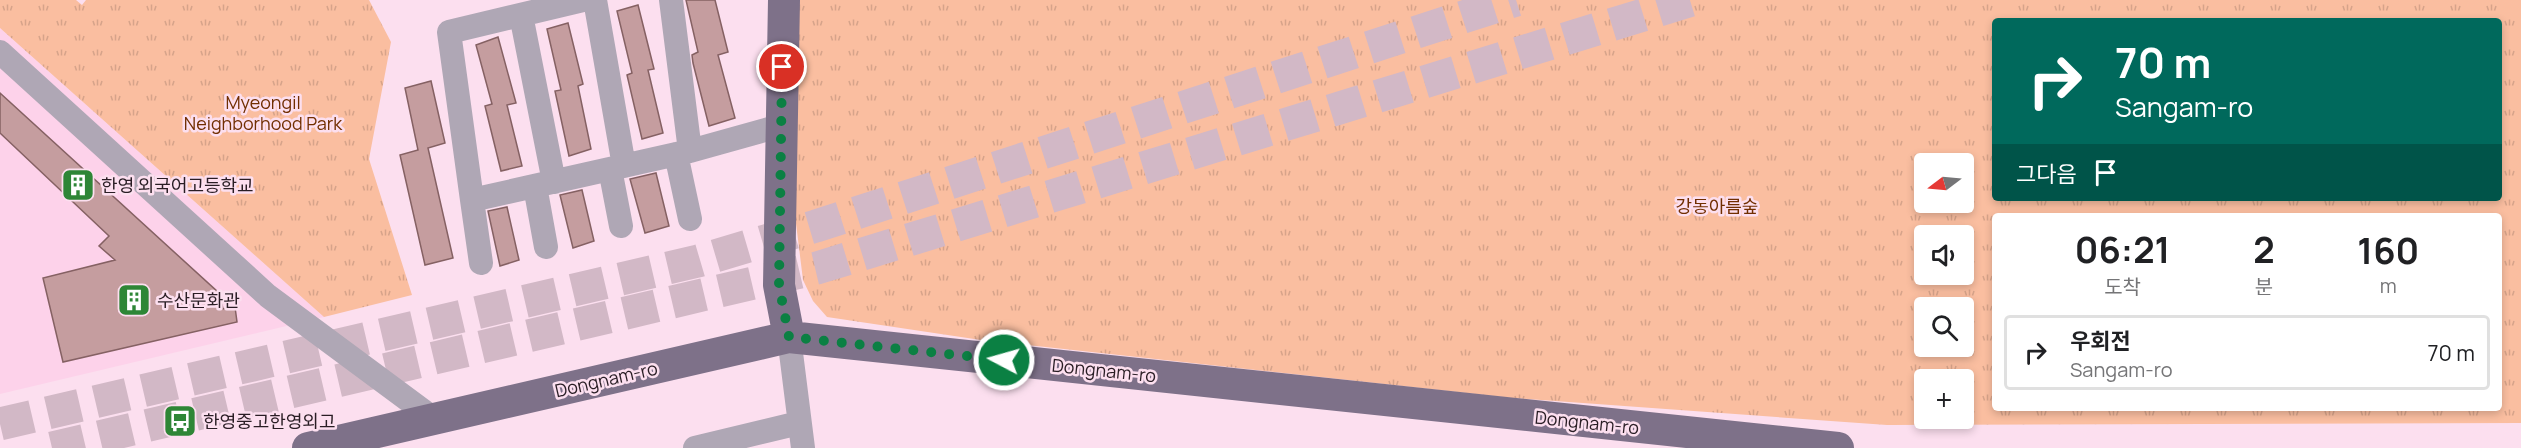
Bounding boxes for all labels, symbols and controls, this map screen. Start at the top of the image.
text: 70 m [2115,33,2211,91]
pin [756,41,807,92]
icon: right [2016,42,2094,120]
icon: arrive [765,50,798,83]
text: Sangam-ro [2115,88,2253,125]
park label: Myeongil Neighborhood Park [184,90,343,135]
north arrow [1914,153,1974,213]
map controls [1914,153,1974,429]
icon: arrive [2089,156,2122,189]
text: 그다음 [2016,159,2077,189]
building icon: 한영 외국어고등학교 [60,167,96,203]
place label: 한영 외국어고등학교 [101,173,254,197]
park label: 강동아름숲 [1676,194,1758,218]
button: sound [1914,225,1974,285]
text: 06:21 [2075,225,2170,274]
text: 2 [2253,225,2275,274]
text: 160 [2357,226,2419,275]
text: m [2380,272,2397,299]
text: 도착 [2104,273,2141,300]
text: 분 [2255,273,2273,300]
building icon: 수산문화관 [116,282,152,318]
place label: 수산문화관 [157,288,240,312]
button: search [1914,297,1974,357]
text: 우회전 [2070,326,2131,356]
position arrow [972,328,1036,392]
icon: right [2019,336,2052,369]
text: 70 m [2427,338,2475,368]
street label: Dongnam-ro [1051,353,1157,387]
street label: Dongnam-ro [552,356,660,402]
text: Sangam-ro [2070,356,2172,383]
button: + [1914,369,1974,429]
bus stop icon: 한영중고한영외고 [162,403,198,439]
street label: Dongnam-ro [1534,405,1640,439]
place label: 한영중고한영외고 [203,409,335,433]

